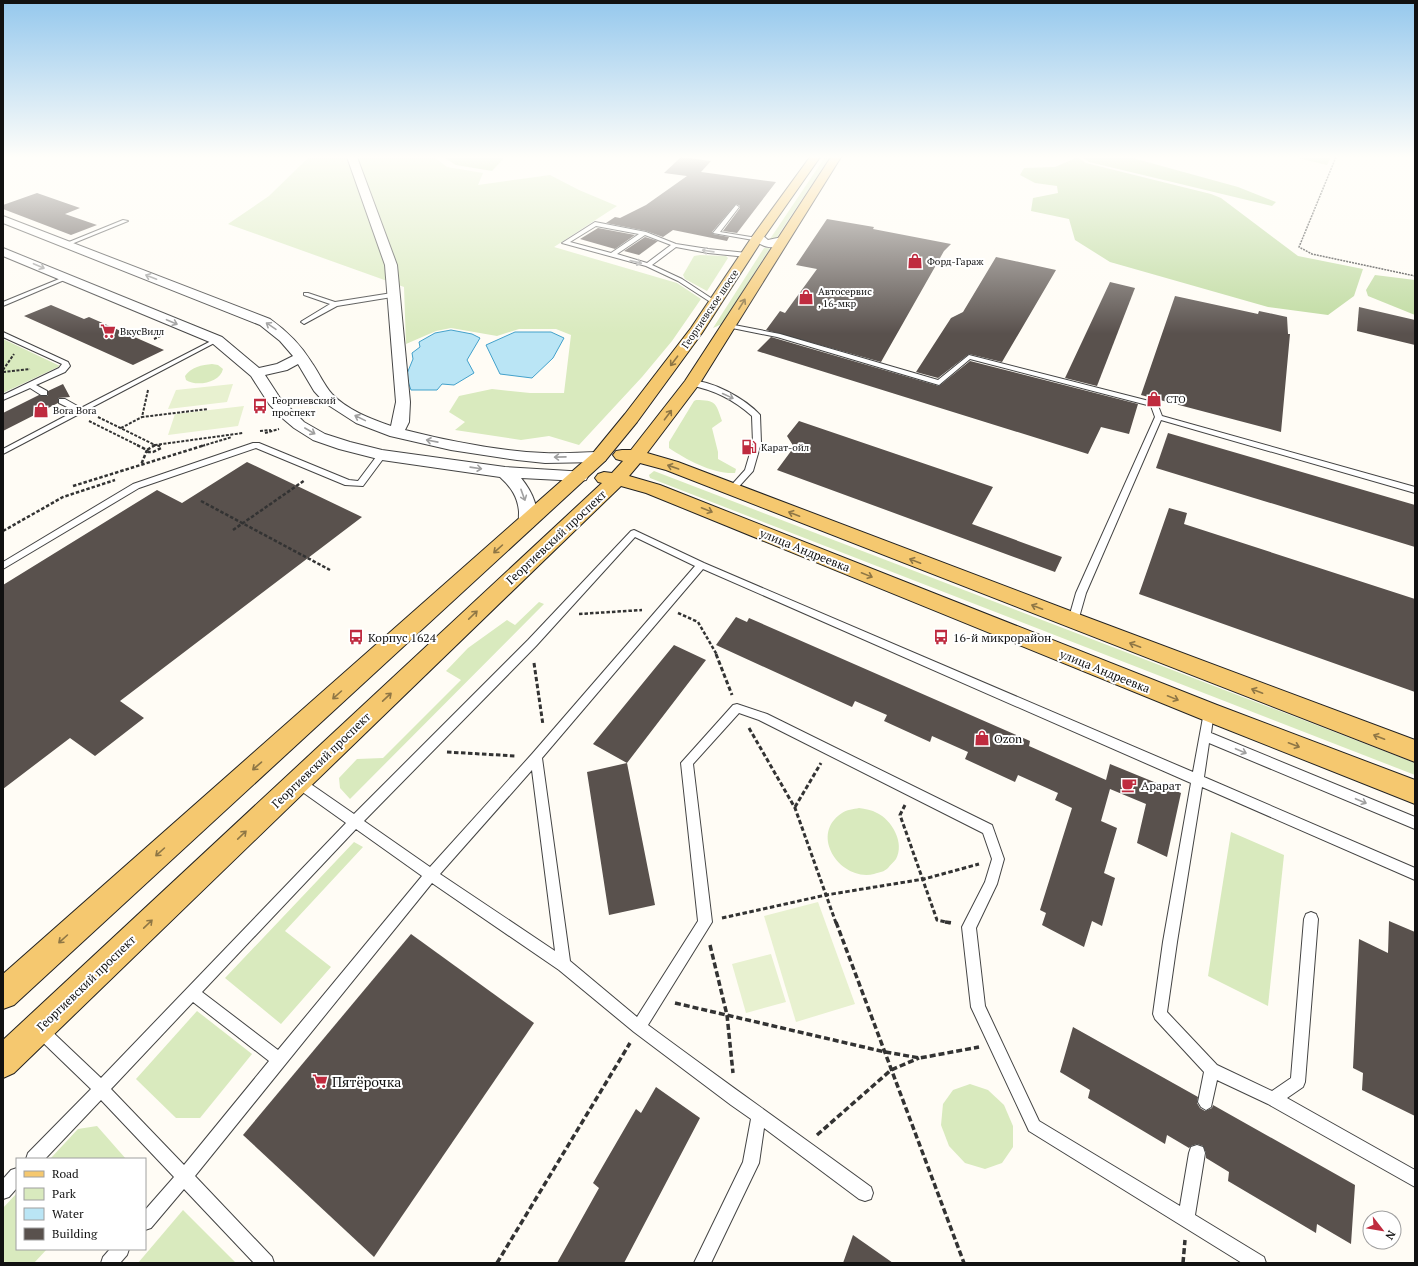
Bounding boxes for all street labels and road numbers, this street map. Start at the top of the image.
street label: Георгиевское шоссе [679,267,741,351]
street label: Георгиевский проспект [503,487,609,587]
street label: улица Андреевка [757,525,852,575]
street label: улица Андреевка [1057,646,1152,696]
street label: Георгиевский проспект [268,709,374,811]
street label: Георгиевский проспект [33,932,139,1034]

